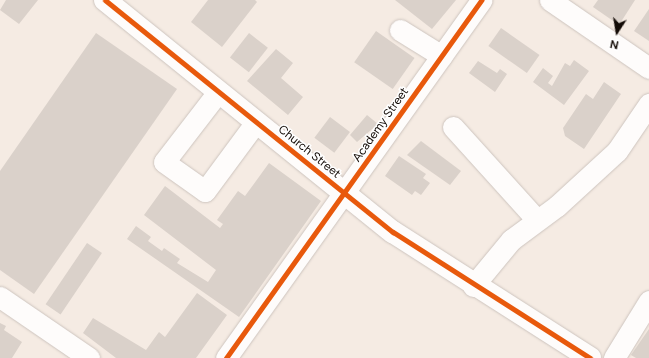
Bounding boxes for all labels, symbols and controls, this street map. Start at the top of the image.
north arrow [597,12,637,52]
text: N [609,37,620,51]
street label: Academy Street [350,85,412,165]
street label: Church Street [275,123,343,181]

